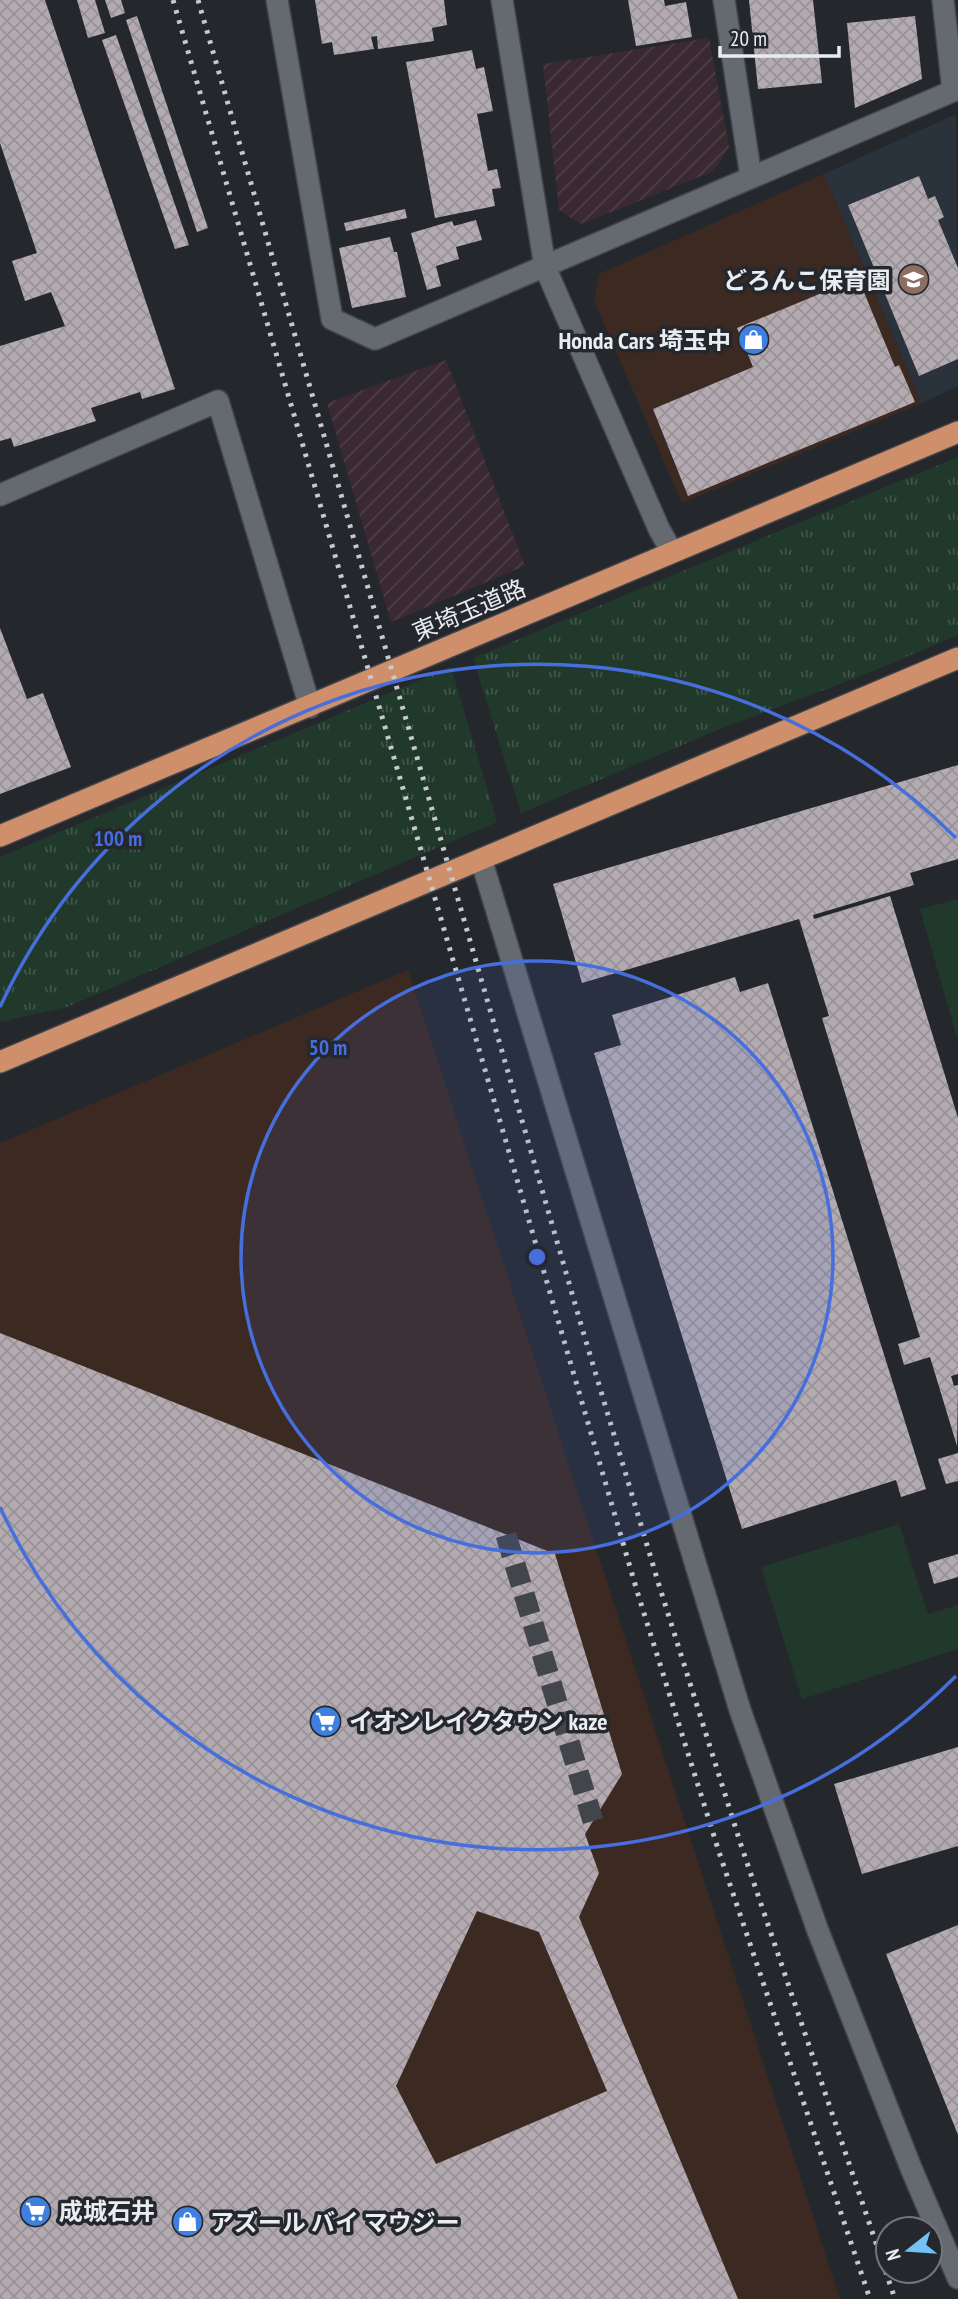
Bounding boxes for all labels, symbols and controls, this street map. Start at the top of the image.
scale bar [720,14,839,58]
text: 20 m [730,25,767,52]
school or university icon: どろんこ保育園 [897,263,931,297]
place label: どろんこ保育園 [723,265,891,296]
shop icon: Honda Cars 埼玉中 [737,323,771,357]
place label: Honda Cars 埼玉中 [558,325,731,356]
street label: 東埼玉道路 [408,572,530,648]
text: 100 m [94,825,142,852]
text: 50 m [309,1034,347,1061]
centre of rings [525,1245,549,1269]
supermarket icon: イオンレイクタウン kaze [309,1704,343,1738]
place label: イオンレイクタウン kaze [349,1706,608,1737]
supermarket icon: 成城石井 [19,2194,53,2228]
place label: 成城石井 [59,2196,155,2227]
shop icon: アズール バイ マウジー [170,2205,204,2239]
place label: アズール バイ マウジー [210,2207,460,2238]
north arrow [874,2215,944,2285]
text: N [880,2247,906,2263]

